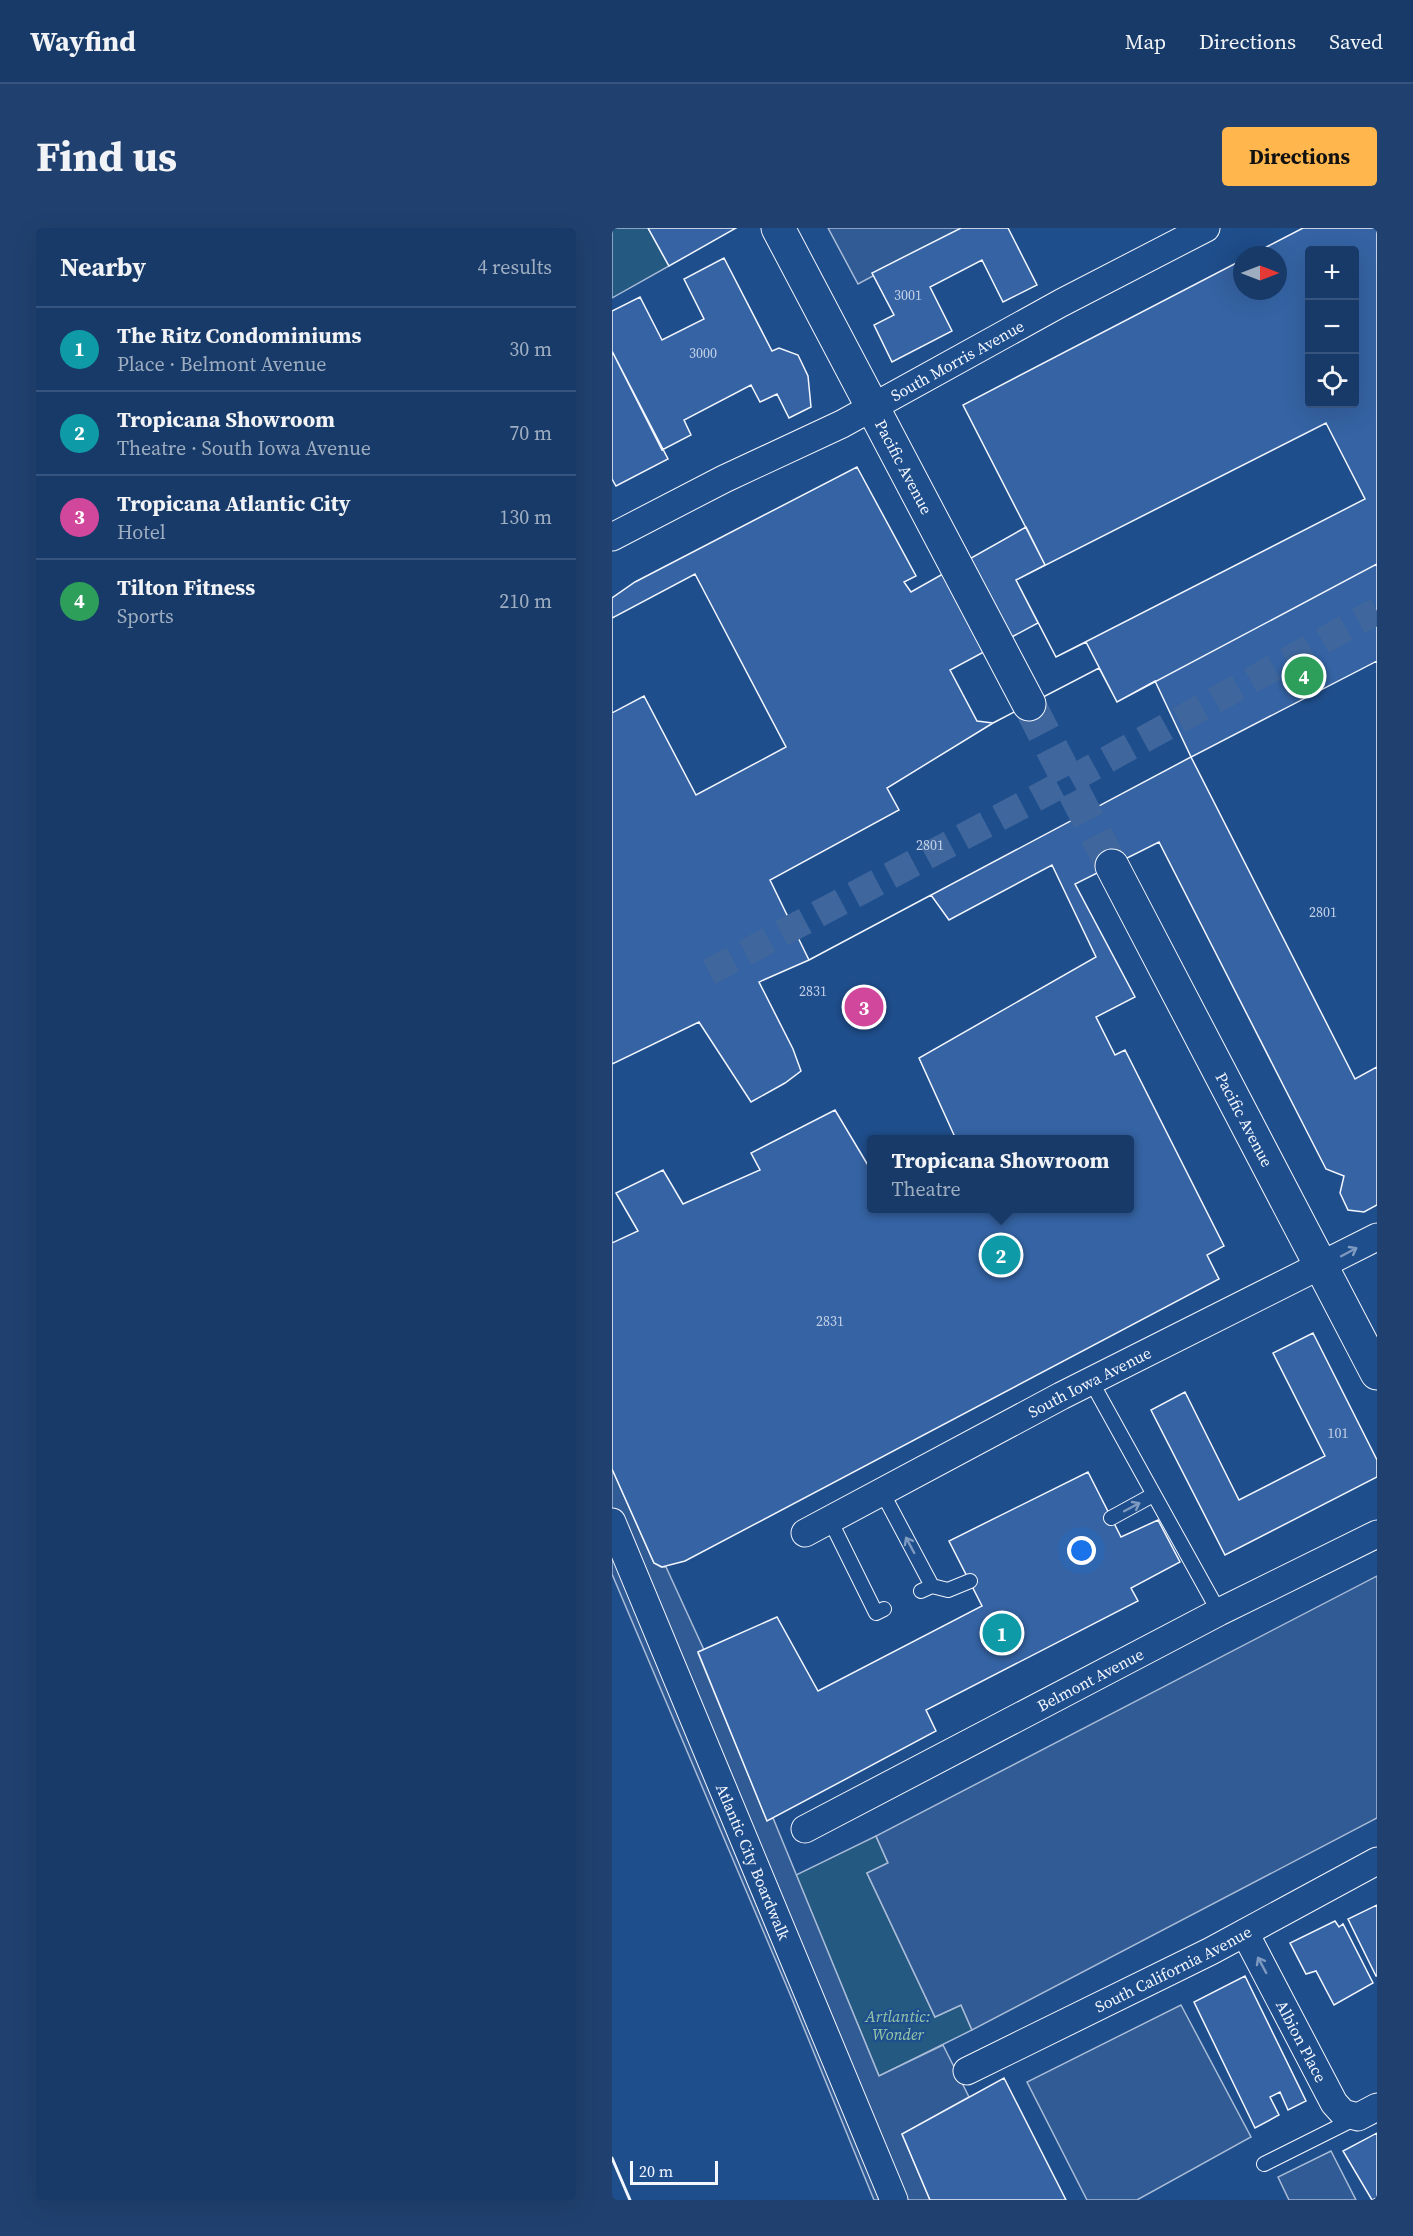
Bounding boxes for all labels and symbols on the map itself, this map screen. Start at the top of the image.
north arrow [1233,246,1287,300]
house number: 3001 [894,285,922,305]
street label: South Morris Avenue [887,315,1028,406]
house number: 3000 [689,343,717,363]
street label: Pacific Avenue [870,416,938,518]
pin: 4 [1284,654,1324,698]
house number: 2801 [916,835,944,855]
house number: 2801 [1309,902,1337,922]
house number: 2831 [799,981,827,1001]
pin: 3 [844,984,884,1030]
street label: Pacific Avenue [1211,1068,1278,1171]
pin: 2 [982,1232,1020,1278]
one-way arrow [1340,1246,1358,1257]
house number: 2831 [816,1311,844,1331]
street label: South Iowa Avenue [1024,1341,1155,1423]
house number: 101 [1328,1423,1349,1443]
one-way arrow [1123,1500,1141,1512]
your location [1067,1536,1096,1565]
one-way arrow [904,1537,916,1554]
pin: 1 [982,1610,1022,1656]
street label: Belmont Avenue [1033,1643,1147,1716]
street label: Atlantic City Boardwalk [711,1780,796,1944]
street label: South California Avenue [1091,1920,1255,2017]
one-way arrow [1256,1957,1267,1975]
street label: Albion Place [1271,1996,1332,2086]
park label: Artlantic: Wonder [864,2005,931,2045]
scale bar [630,2158,718,2186]

